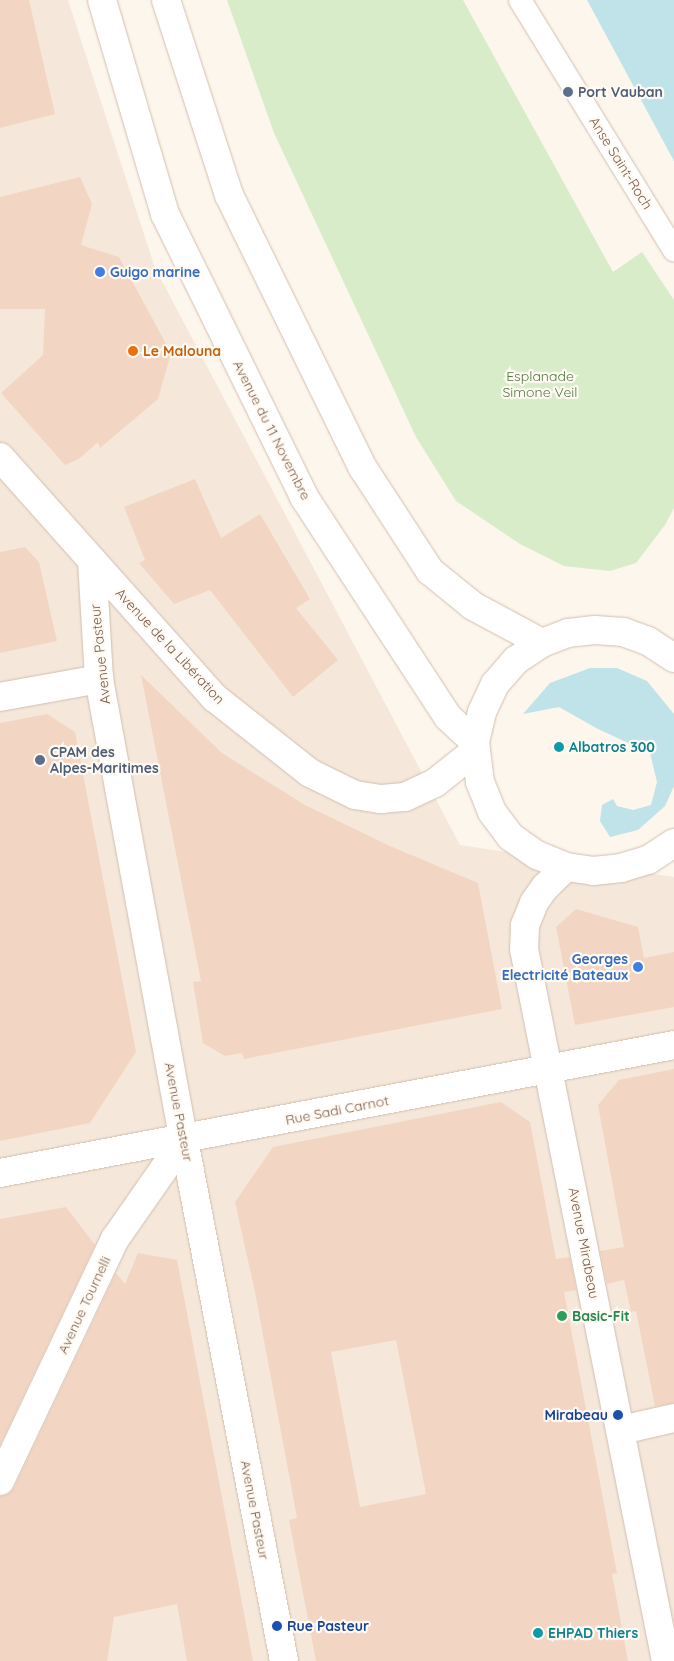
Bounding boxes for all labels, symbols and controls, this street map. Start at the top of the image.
place label: Port Vauban [578,84,663,100]
marker: Port Vauban [562,86,574,98]
street label: Anse Saint-Roch [586,114,656,212]
place label: Guigo marine [110,264,200,280]
marker: Guigo marine [94,266,106,278]
place label: Le Malouna [143,343,221,359]
marker: Le Malouna [127,345,139,357]
street label: Avenue du 11 Novembre [229,357,315,503]
park label: Esplanade Simone Veil [502,368,578,401]
street label: Avenue de la Libération [112,585,228,707]
street label: Avenue Pasteur [86,603,114,705]
place label: Albatros 300 [569,739,655,755]
marker: Albatros 300 [553,741,565,753]
place label: CPAM des Alpes-Maritimes [50,744,159,776]
marker: CPAM des Alpes-Maritimes [34,754,46,766]
place label: Georges Electricité Bateaux [502,951,628,984]
marker: Georges Electricité Bateaux [632,961,644,973]
street label: Avenue Pasteur [161,1061,197,1163]
street label: Rue Sadi Carnot [284,1092,390,1128]
street label: Avenue Mirabeau [565,1186,603,1300]
street label: Avenue Tournelli [54,1254,114,1356]
place label: Basic-Fit [572,1308,630,1324]
marker: Basic-Fit [556,1310,568,1322]
place label: Mirabeau [545,1407,608,1423]
marker: Mirabeau [612,1409,624,1421]
street label: Avenue Pasteur [237,1459,273,1561]
place label: Rue Pasteur [287,1618,369,1634]
marker: Rue Pasteur [271,1620,283,1632]
place label: EHPAD Thiers [548,1625,638,1641]
marker: EHPAD Thiers [532,1627,544,1639]

